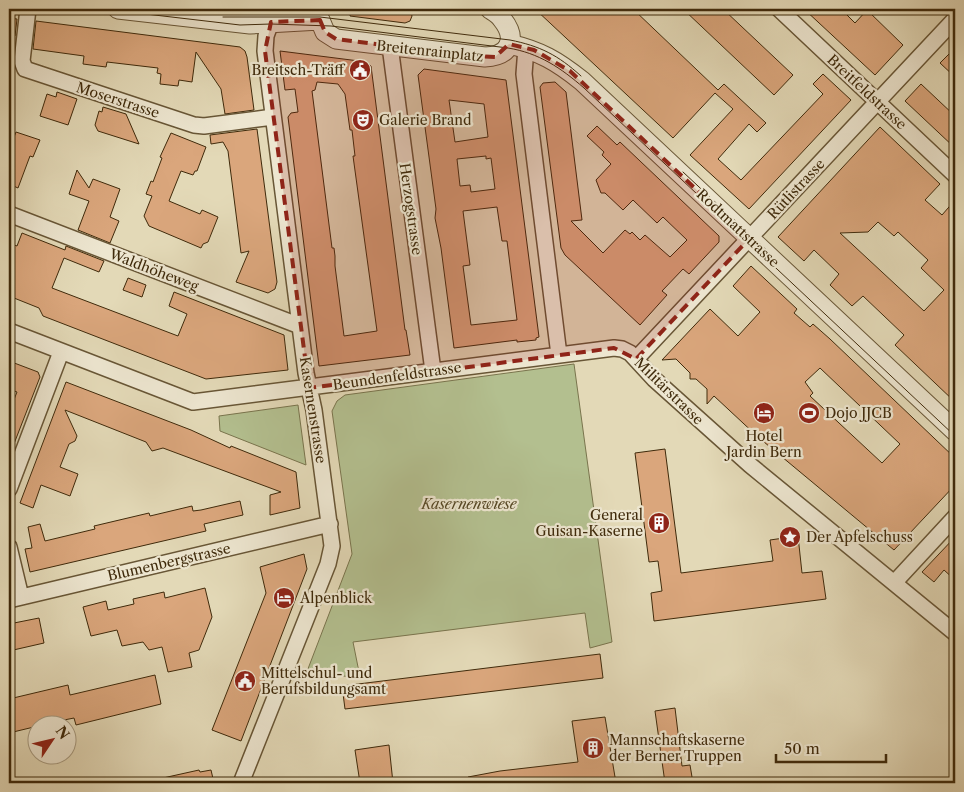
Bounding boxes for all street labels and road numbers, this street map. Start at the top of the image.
street label: Breitenrainplatz [376,36,484,66]
street label: Breitfeldstrasse [824,51,911,133]
street label: Moserstrasse [74,78,162,122]
street label: Rütlistrasse [763,155,829,223]
street label: Herzogstrasse [396,162,426,256]
street label: Rodtmattstrasse [693,185,783,271]
street label: Waldhöheweg [106,244,202,296]
street label: Militärstrasse [631,354,707,429]
street label: Kasernenstrasse [296,355,330,465]
street label: Beundenfeldstrasse [332,358,463,394]
street label: Blumenbergstrasse [106,539,232,585]

